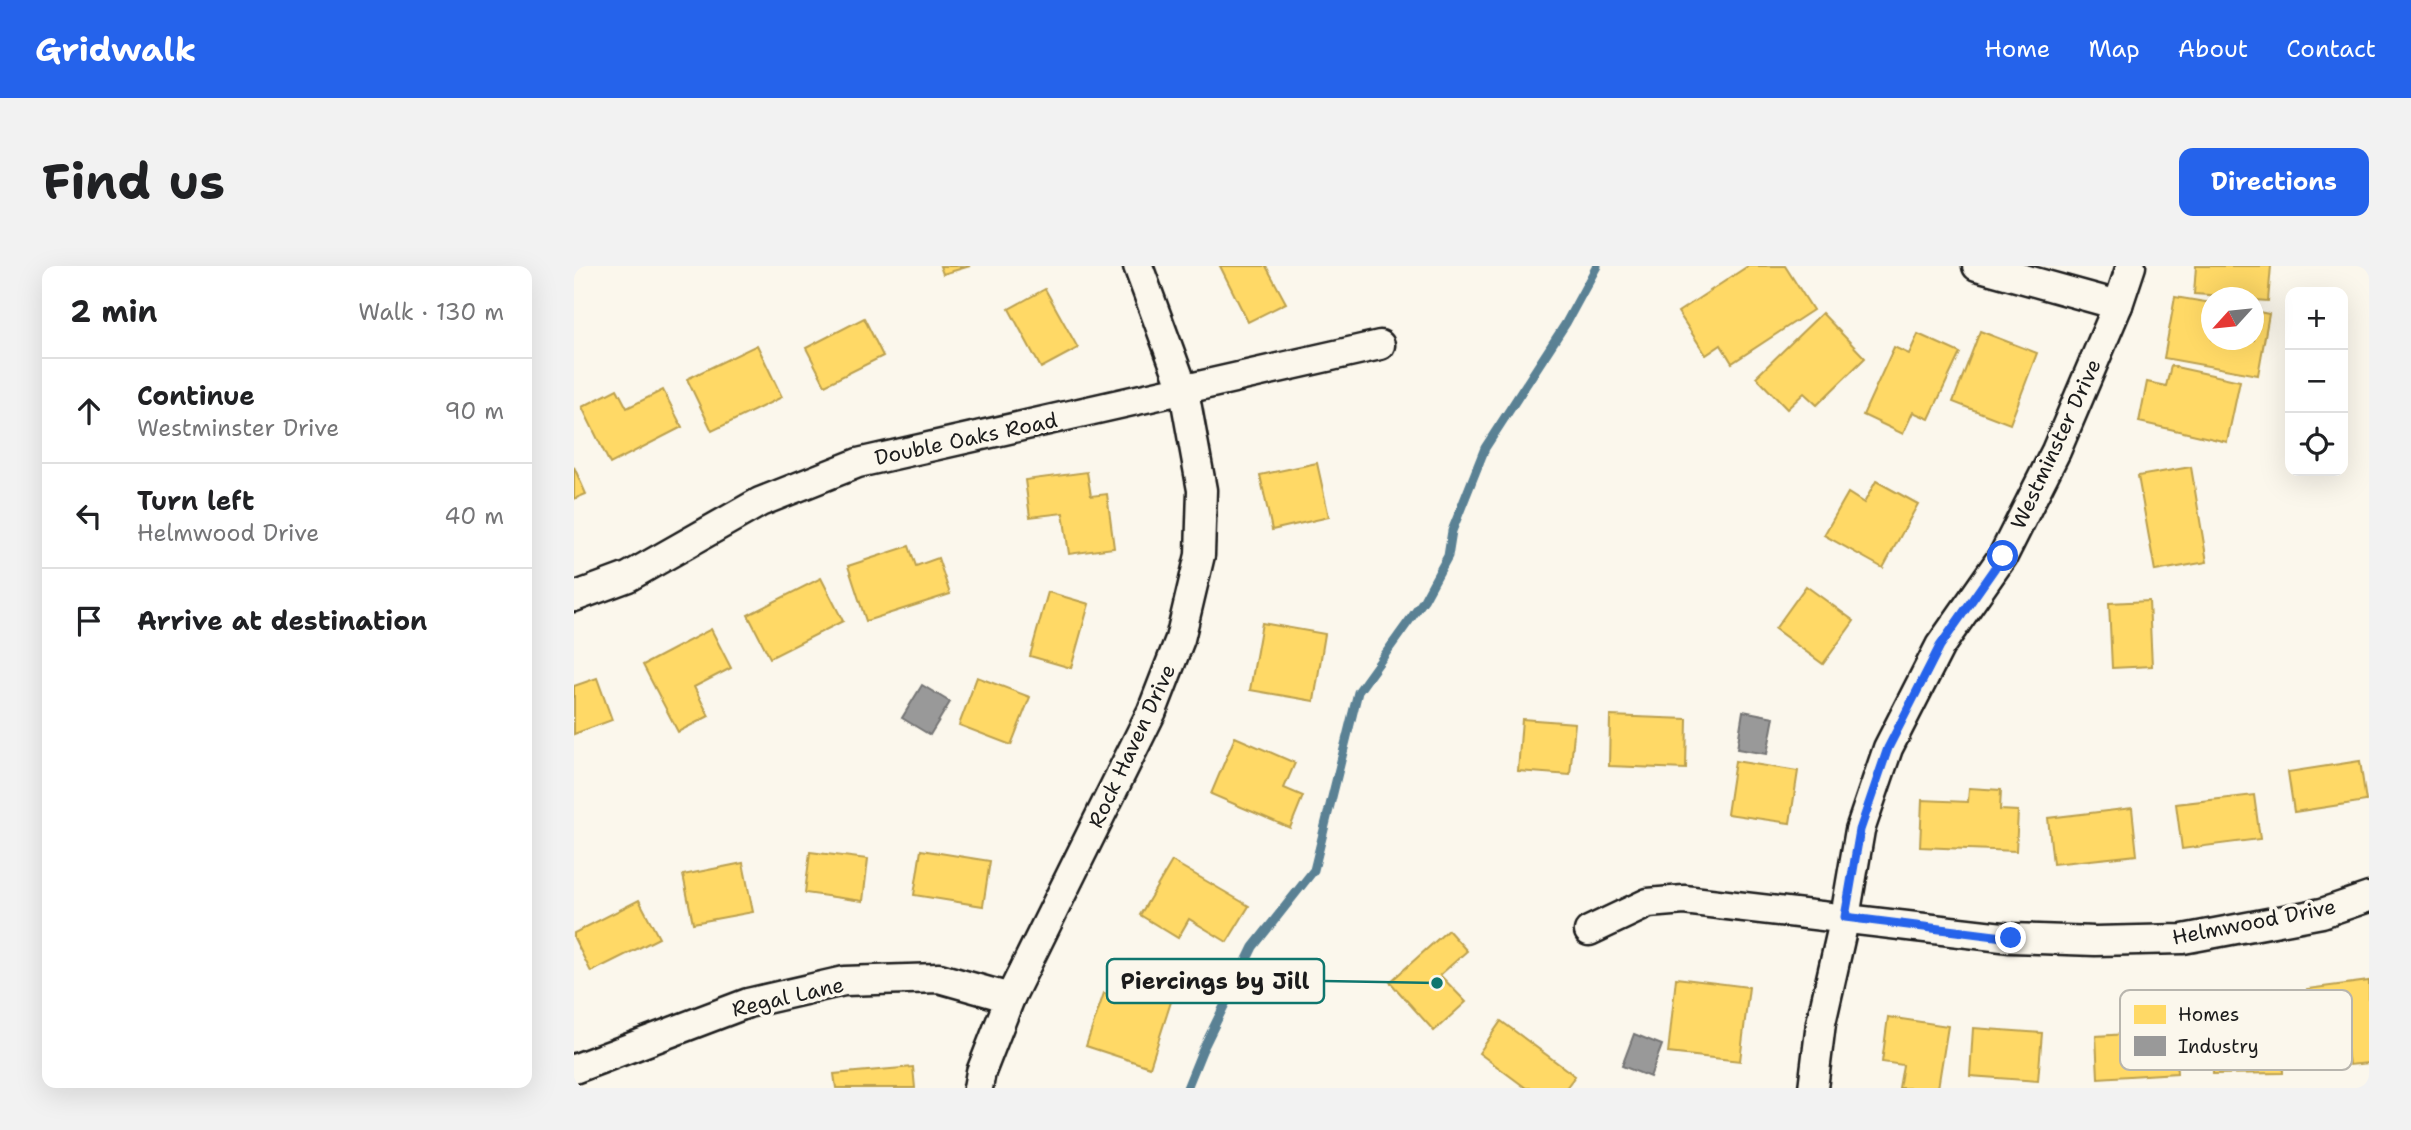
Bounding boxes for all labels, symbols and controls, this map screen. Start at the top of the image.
text: Gridwalk [35,27,196,72]
text: Home [1984,33,2050,65]
text: Map [2088,33,2140,65]
text: About [2178,33,2248,65]
text: Contact [2286,33,2376,65]
button: Directions [2179,148,2369,216]
text: Find us [42,149,225,215]
north arrow [2201,287,2264,350]
map controls [2285,287,2348,476]
button: + [2285,287,2348,350]
text: 2 min [70,291,157,332]
text: Walk · 130 m [358,297,504,327]
button: − [2285,350,2348,413]
street label: Westminster Drive [2004,354,2108,534]
text: Continue [137,378,255,413]
icon: ahead [70,392,108,430]
text: 90 m [444,396,504,426]
street label: Double Oaks Road [872,406,1060,472]
text: Westminster Drive [137,413,339,443]
button: locate [2285,413,2348,476]
text: Turn left [137,483,254,518]
icon: left [70,497,108,535]
text: 40 m [444,501,504,531]
text: Helmwood Drive [137,518,319,548]
route start [1987,540,2018,571]
icon: arrive [70,602,108,640]
text: Arrive at destination [137,603,427,638]
street label: Rock Haven Drive [1082,660,1182,832]
street label: Helmwood Drive [2170,892,2338,952]
route end [1995,922,2026,953]
callout: Piercings by Jill [1107,959,1324,1003]
text: Piercings by Jill [1121,966,1309,996]
street label: Regal Lane [729,971,847,1023]
legend [2120,990,2352,1070]
text: Homes [2178,1002,2239,1027]
text: Industry [2178,1034,2259,1059]

